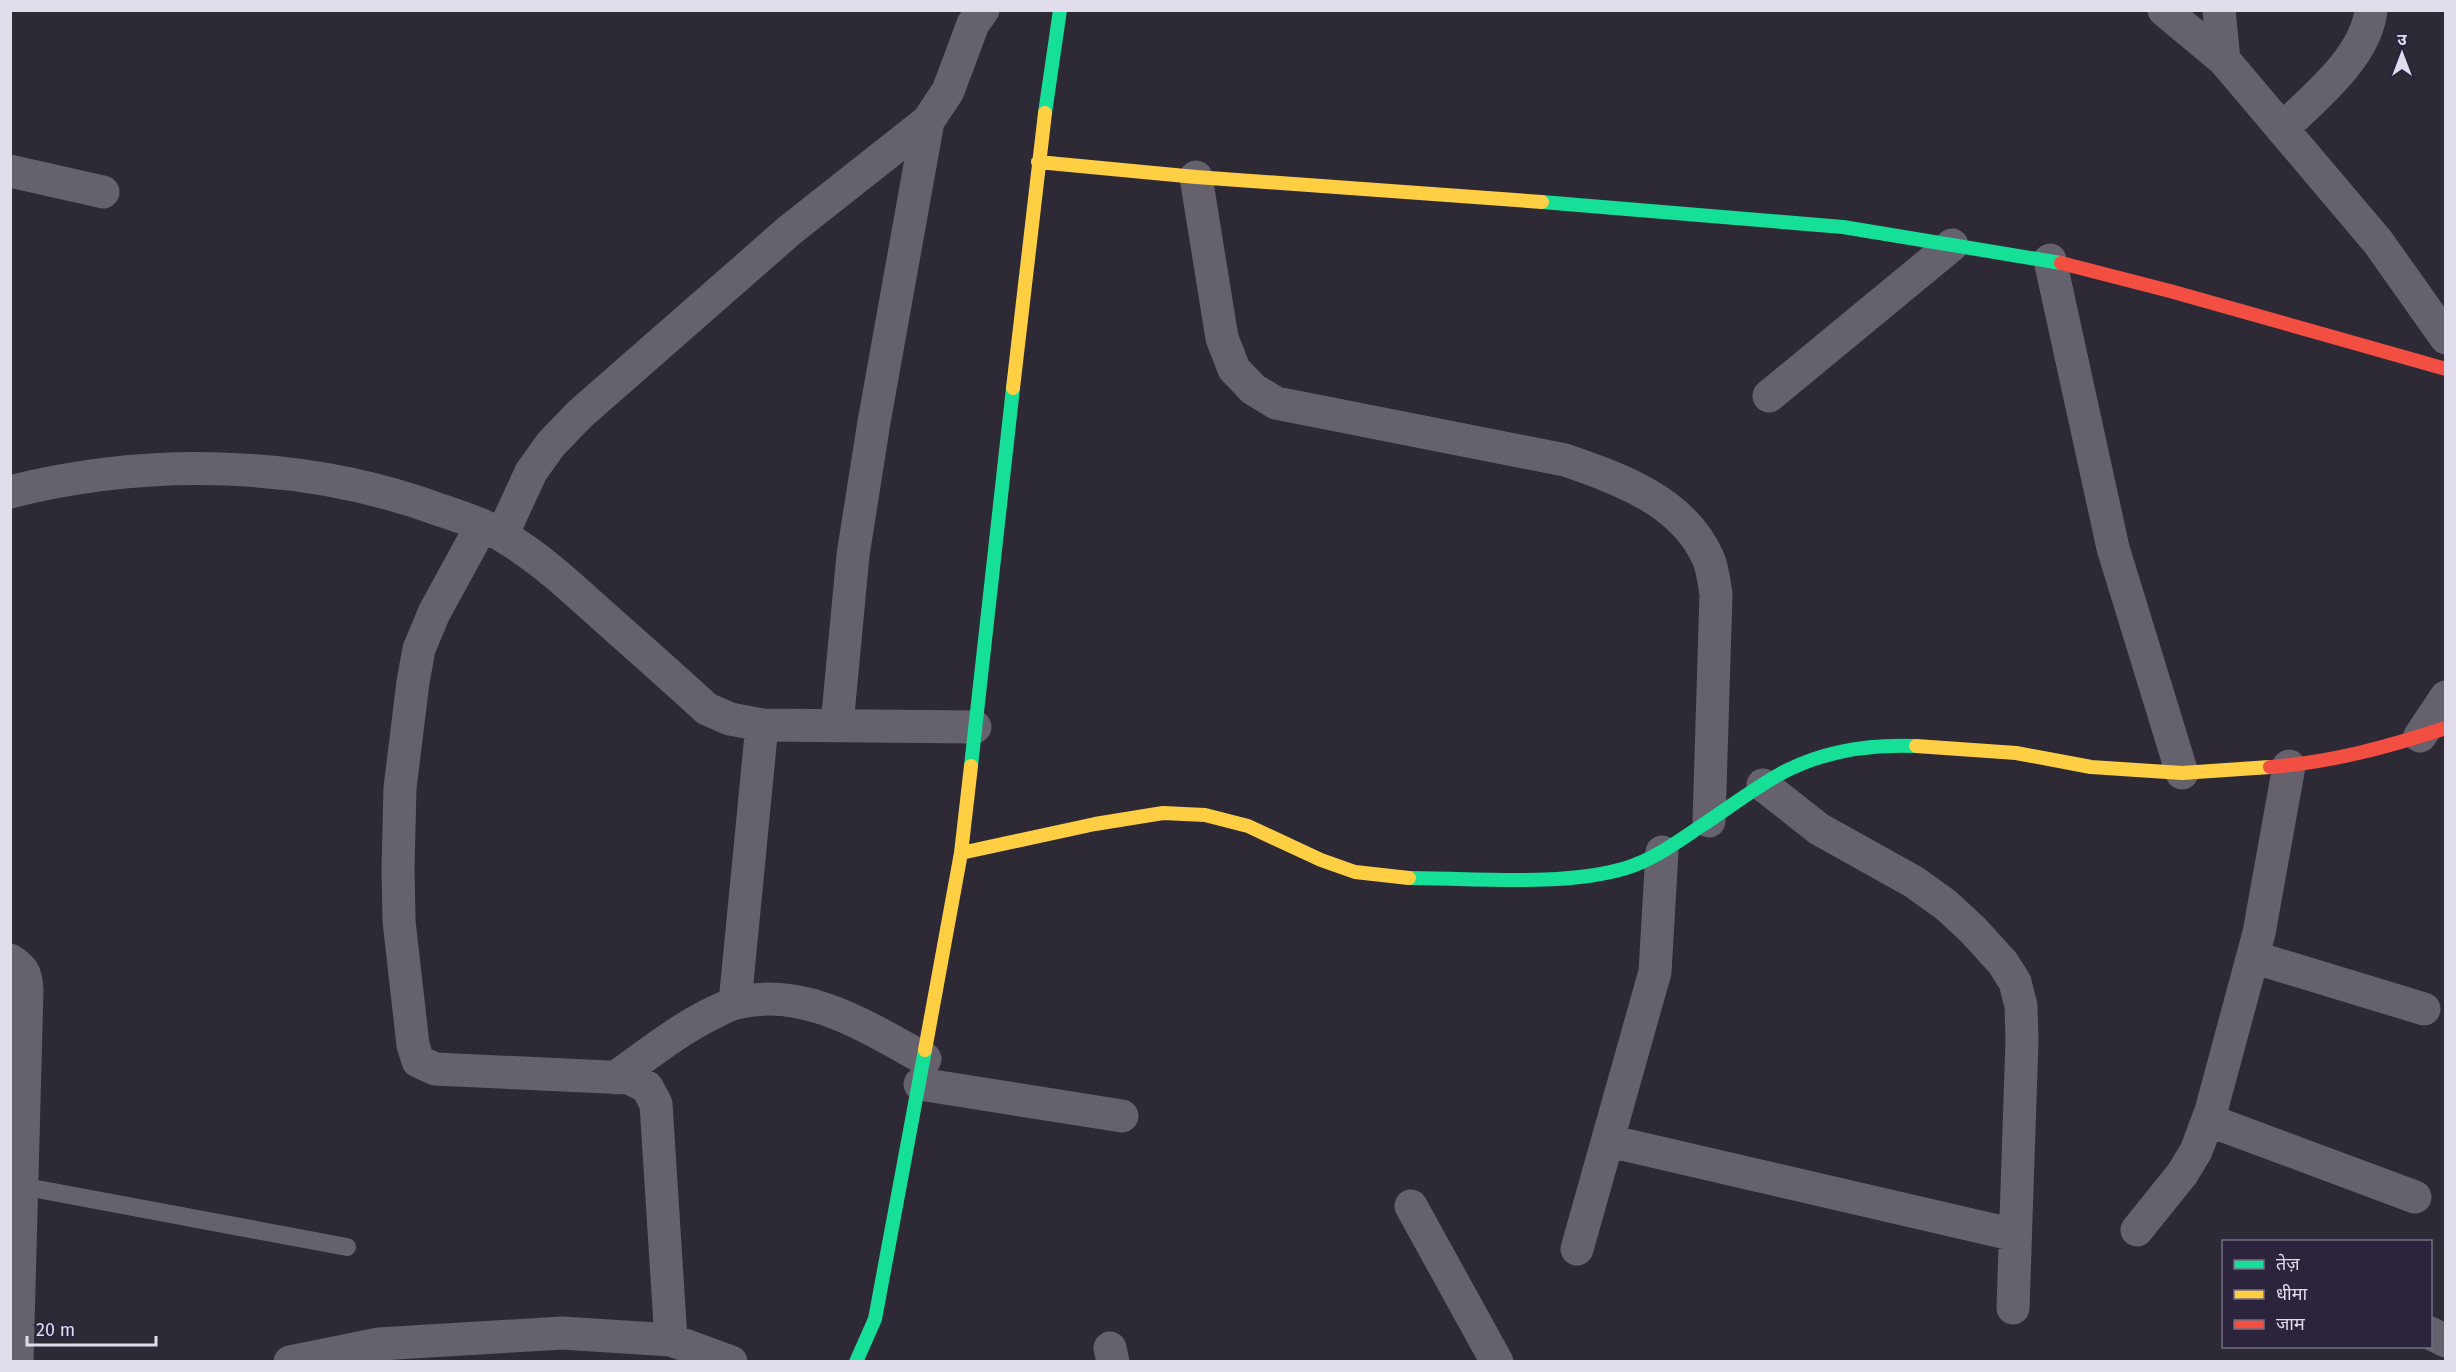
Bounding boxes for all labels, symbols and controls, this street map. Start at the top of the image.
north arrow [2372,24,2432,84]
text: उ [2397,30,2407,49]
legend [2222,1240,2432,1348]
text: तेज़ [2276,1253,2300,1275]
text: धीमा [2276,1283,2307,1305]
scale bar [27,1309,156,1347]
text: जाम [2276,1313,2306,1335]
text: 20 m [36,1319,75,1341]

